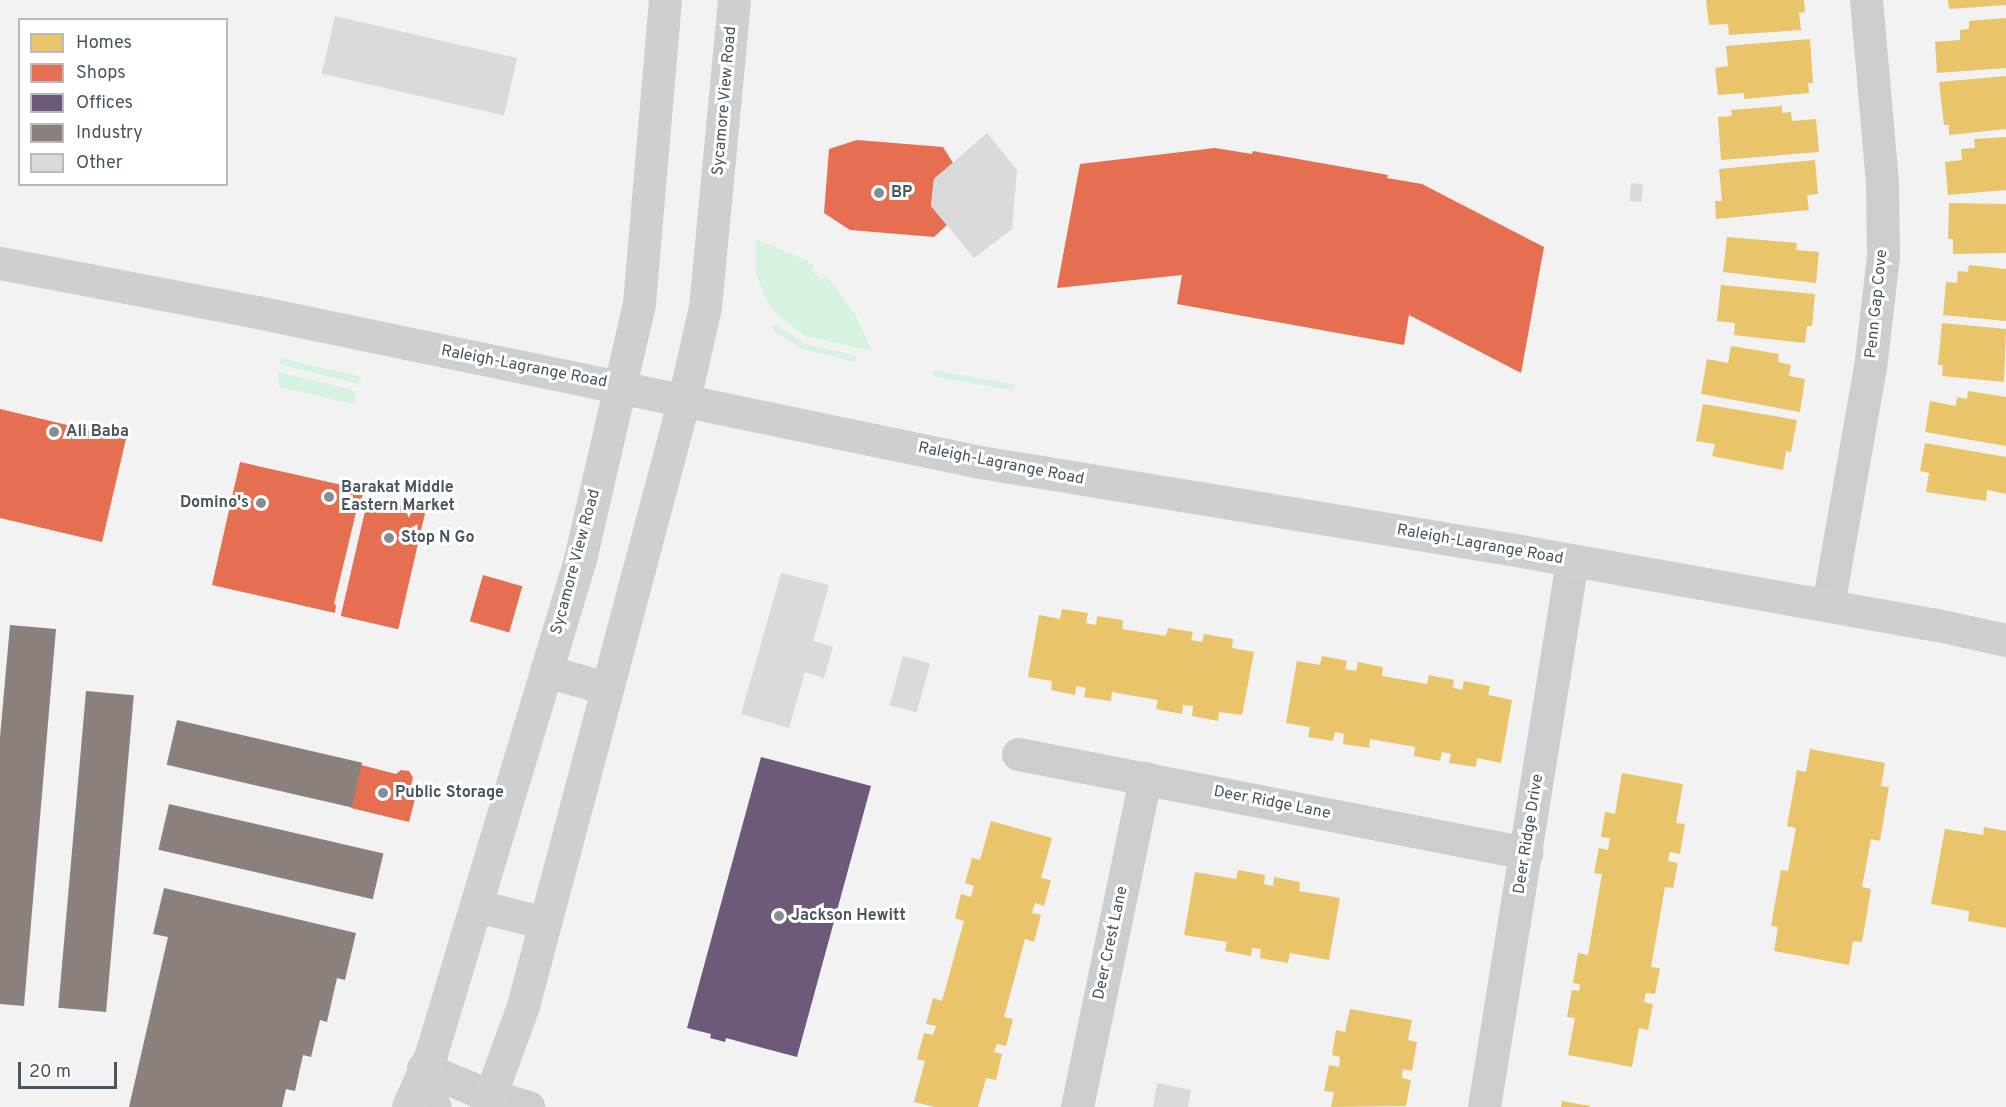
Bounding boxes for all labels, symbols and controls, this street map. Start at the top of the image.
legend [18,18,228,186]
street label: Sycamore View Road [709,25,741,177]
text: Homes [76,32,132,55]
text: Shops [76,62,126,85]
text: Offices [76,92,133,115]
text: Industry [76,122,143,145]
text: Other [76,152,123,175]
place label: BP [891,183,912,203]
marker: BP [872,186,886,200]
street label: Penn Gap Cove [1862,249,1892,359]
street label: Raleigh-Lagrange Road [439,341,609,393]
place label: Ali Baba [66,422,129,442]
marker: Ali Baba [47,425,61,439]
street label: Raleigh-Lagrange Road [916,438,1086,490]
place label: Barakat Middle Eastern Market [341,478,455,516]
street label: Sycamore View Road [547,487,605,637]
marker: Barakat Middle Eastern Market [322,490,336,504]
place label: Domino's [180,493,249,513]
marker: Domino's [254,496,268,510]
street label: Raleigh-Lagrange Road [1395,521,1565,569]
place label: Stop N Go [401,528,474,548]
marker: Stop N Go [382,531,396,545]
street label: Deer Ridge Drive [1510,773,1548,895]
street label: Deer Ridge Lane [1212,782,1332,824]
place label: Public Storage [395,783,504,803]
marker: Public Storage [376,786,390,800]
street label: Deer Crest Lane [1090,884,1132,1002]
place label: Jackson Hewitt [791,906,906,926]
marker: Jackson Hewitt [772,909,786,923]
scale bar [21,1050,120,1088]
text: 20 m [29,1061,71,1084]

